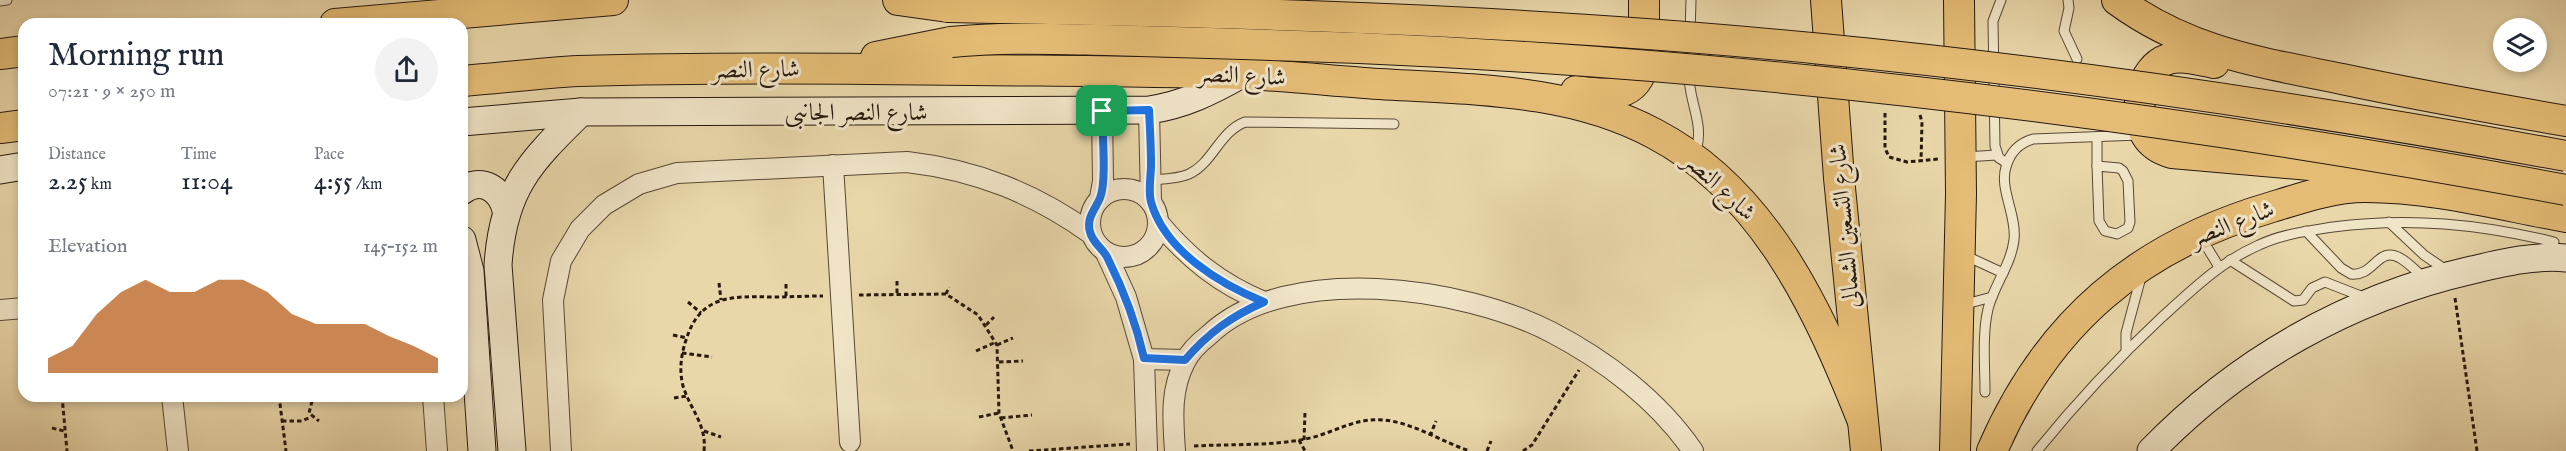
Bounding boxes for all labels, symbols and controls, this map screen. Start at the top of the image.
map controls [2493,18,2547,72]
button: layers [2493,18,2547,72]
text: Morning run [48,35,224,77]
button: share [375,38,438,101]
street label: شارع النصر [709,54,800,90]
street label: شارع النصر [1194,59,1287,97]
text: 07:21 · 9 × 250 m [48,79,176,104]
pin [1076,85,1127,136]
icon: arrive [1085,94,1118,127]
street label: شارع النصر الجانبى [784,98,928,132]
street label: شارع التسعين الشمالى [1823,142,1871,309]
street label: شارع النصر [1672,144,1762,231]
text: Distance [48,145,106,165]
text: Time [181,145,217,165]
text: Pace [314,145,344,165]
text: 2.25 [48,165,87,198]
text: 11:04 [181,165,233,198]
text: 4:55 [314,165,352,198]
text: km [87,175,112,195]
text: /km [352,175,382,195]
street label: شارع النصر [2183,194,2280,258]
text: Elevation [48,234,127,259]
text: 145–152 m [363,234,438,259]

